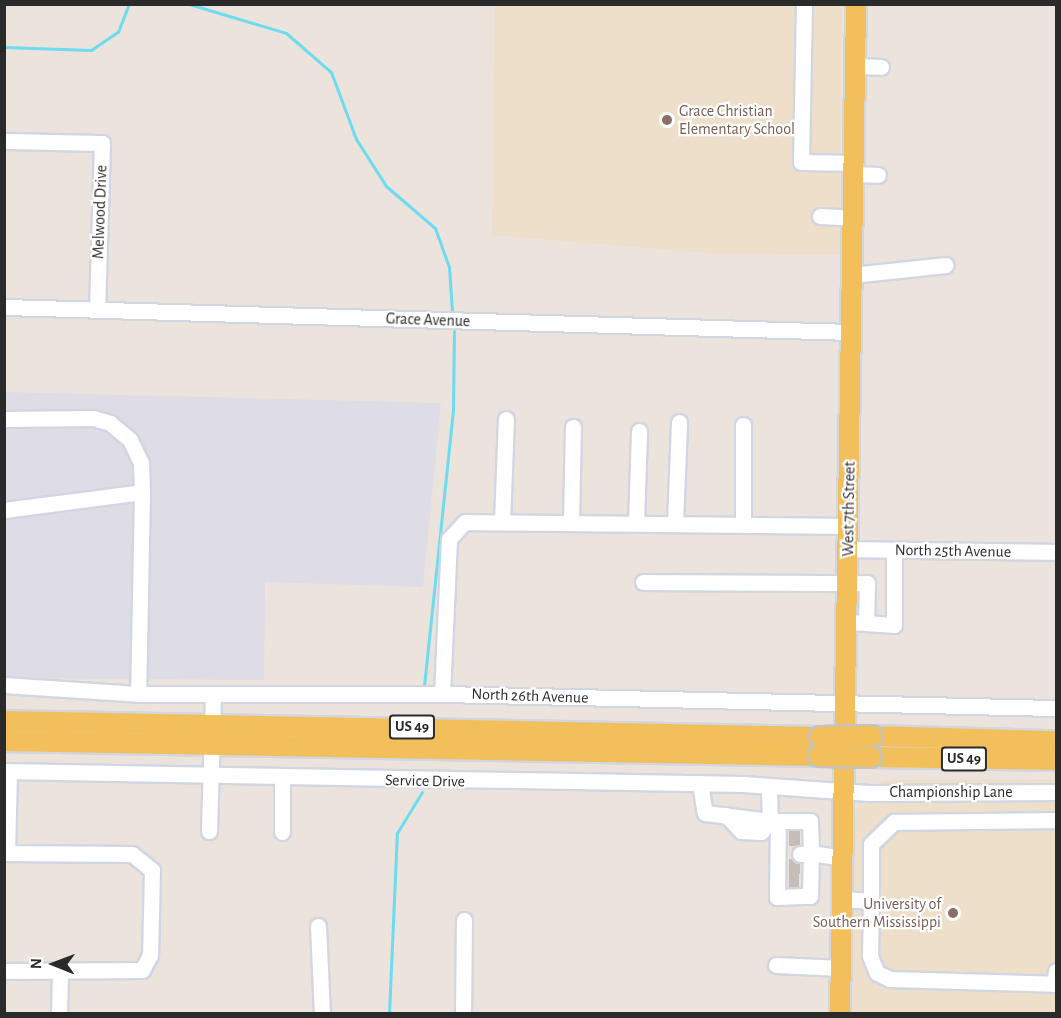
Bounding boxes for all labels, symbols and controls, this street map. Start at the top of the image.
place label: Grace Christian Elementary School [679,101,795,139]
marker: Grace Christian Elementary School [660,113,674,127]
street label: Melwood Drive [89,165,111,259]
street label: Grace Avenue [385,309,471,331]
street label: West 7th Street [839,461,859,557]
street label: North 25th Avenue [895,540,1011,562]
street label: North 26th Avenue [471,684,589,708]
road number: US 49 [388,715,436,739]
road number: US 49 [940,747,988,771]
street label: Service Drive [385,771,465,791]
street label: Championship Lane [889,782,1013,802]
place label: University of Southern Mississippi [813,894,941,932]
marker: University of Southern Mississippi [946,906,960,920]
north arrow [24,934,84,994]
text: N [28,958,44,969]

